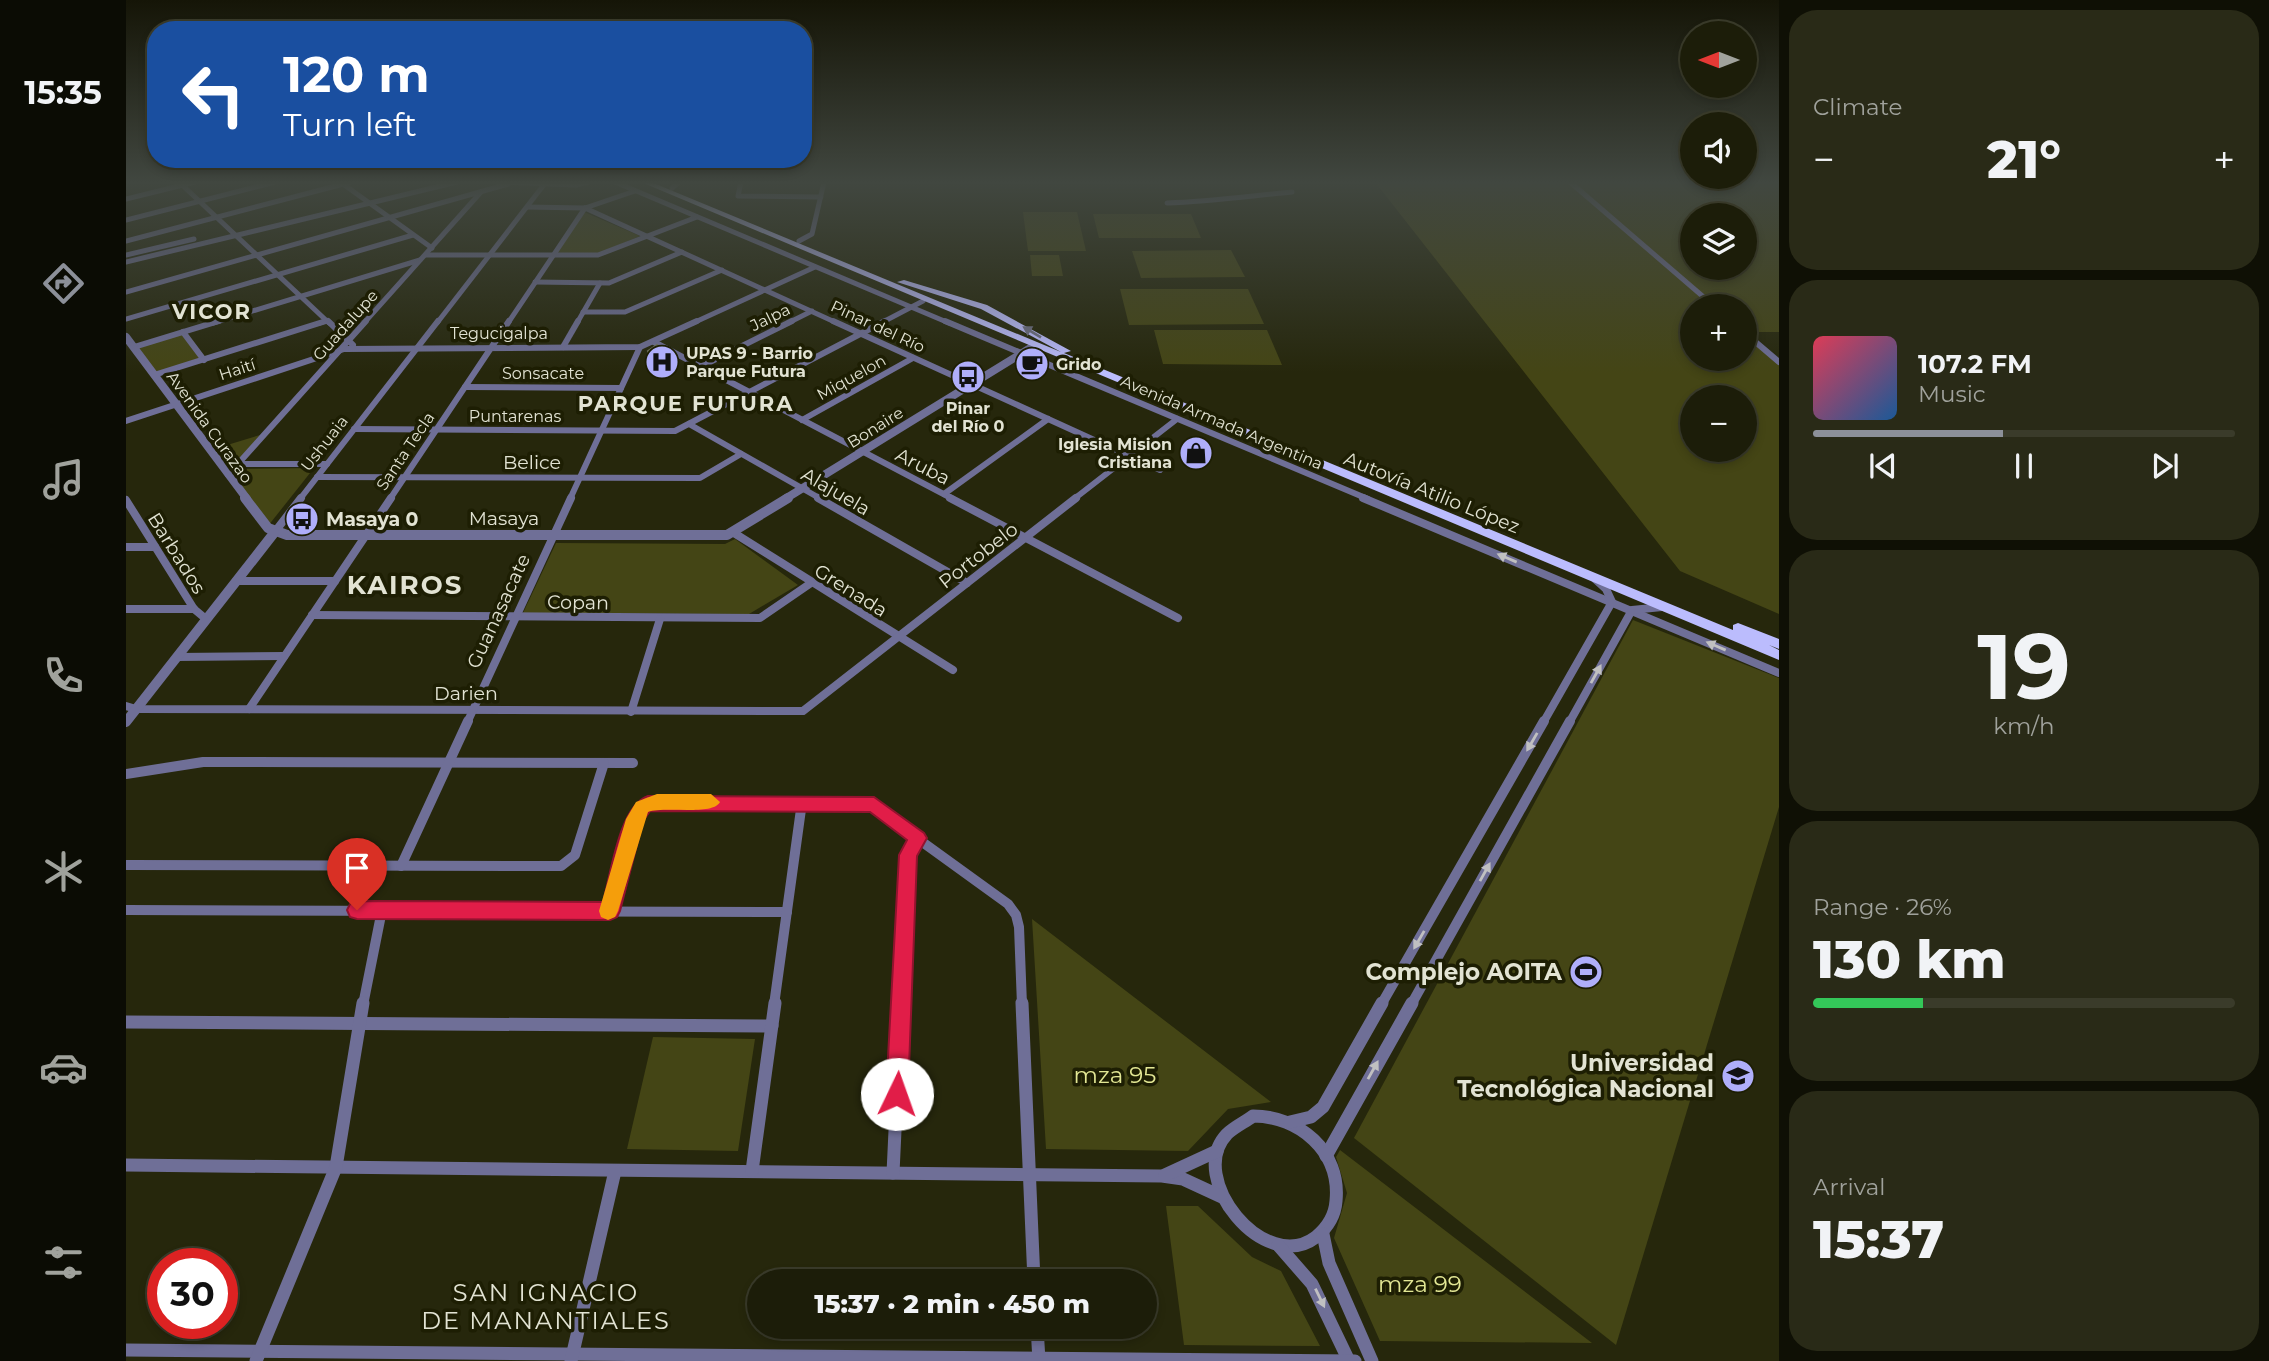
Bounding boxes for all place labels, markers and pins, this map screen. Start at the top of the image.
hospital icon: UPAS 9 - Barrio Parque Futura [643,343,681,381]
place label: UPAS 9 - Barrio Parque Futura [686,344,813,381]
cafe icon: Grido [1013,345,1051,383]
place label: Grido [1056,355,1102,374]
bus stop icon: Pinar del Río 0 [949,358,987,396]
place label: Pinar del Río 0 [932,399,1005,436]
shop icon: Iglesia Mision Cristiana [1177,434,1215,472]
place label: Iglesia Mision Cristiana [1058,435,1172,472]
bus stop icon: Masaya 0 [283,500,321,538]
place label: Masaya 0 [326,508,419,531]
pin [327,838,387,910]
sports icon: Complejo AOITA [1567,953,1605,991]
place label: Complejo AOITA [1365,958,1562,986]
place label: Universidad Tecnológica Nacional [1457,1049,1714,1103]
school or university icon: Universidad Tecnológica Nacional [1719,1057,1757,1095]

